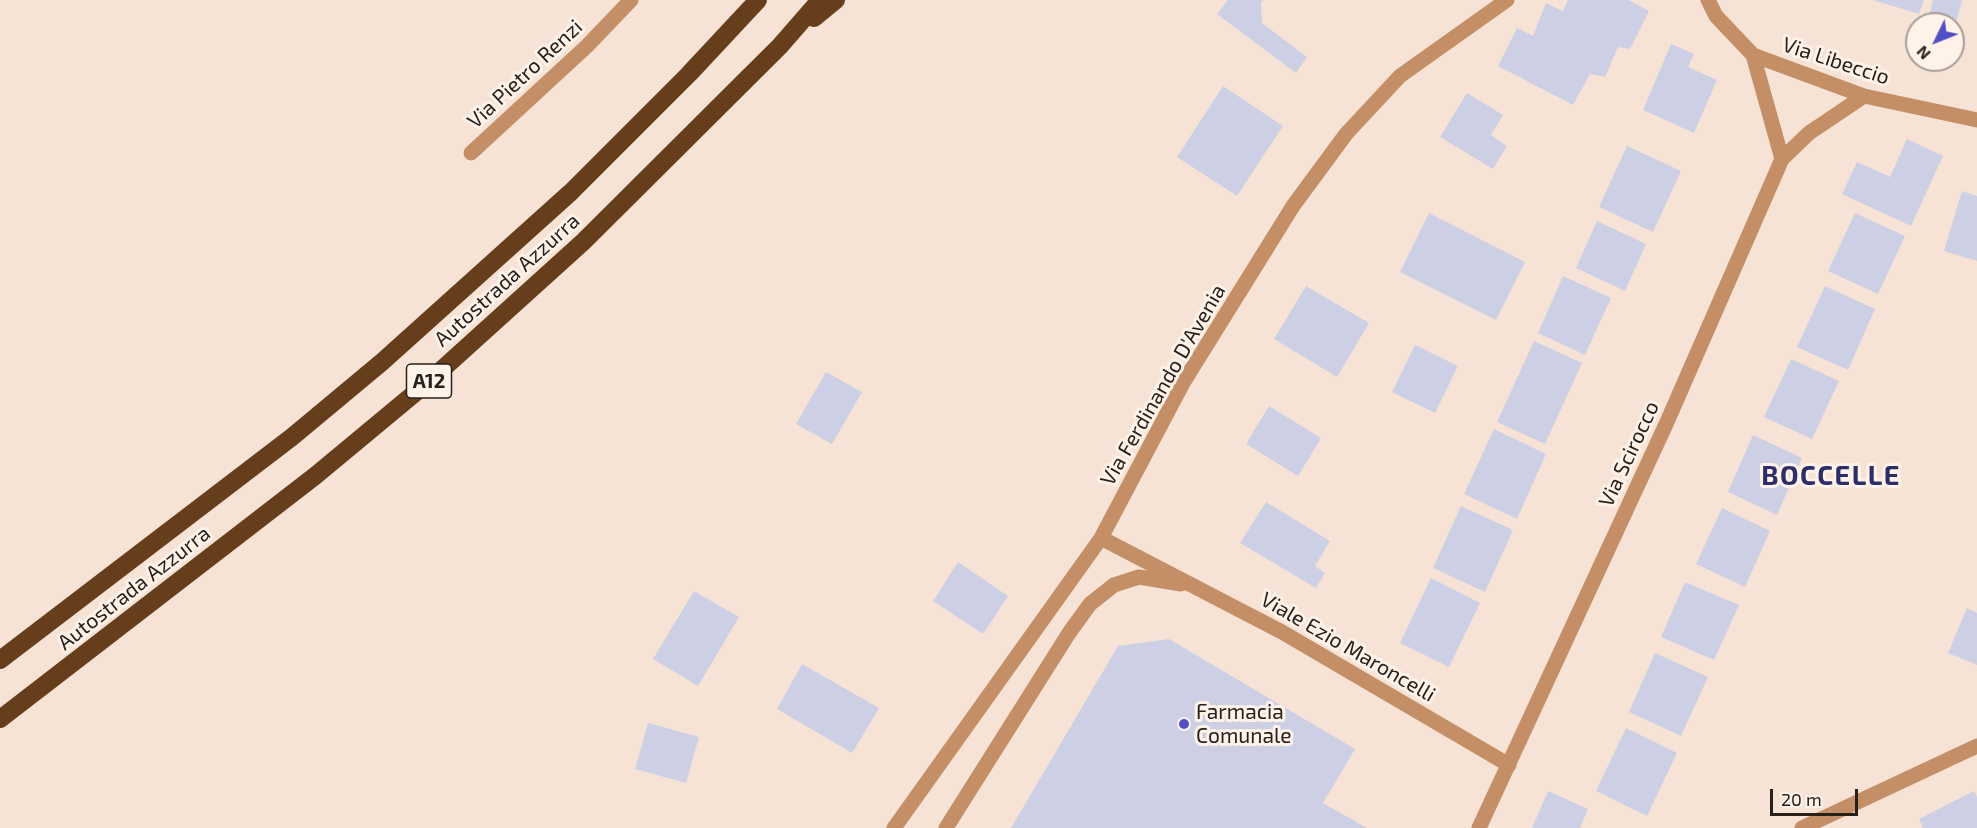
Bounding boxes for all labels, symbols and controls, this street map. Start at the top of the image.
north arrow [1905,12,1965,72]
street label: Via Pietro Renzi [462,14,588,134]
street label: Via Libeccio [1779,32,1893,90]
text: N [1912,43,1934,64]
street label: Autostrada Azzurra [429,208,585,352]
street label: Via Ferdinando D'Avenia [1095,280,1231,490]
road number: A12 [406,364,452,398]
street label: Via Scirocco [1594,397,1664,511]
district label: BOCCELLE [1761,460,1901,492]
street label: Autostrada Azzurra [53,521,215,655]
street label: Viale Ezio Maroncelli [1256,587,1440,707]
place label: Farmacia Comunale [1196,699,1292,749]
marker: Farmacia Comunale [1177,717,1191,731]
scale bar [1773,777,1862,815]
text: 20 m [1781,788,1822,810]

